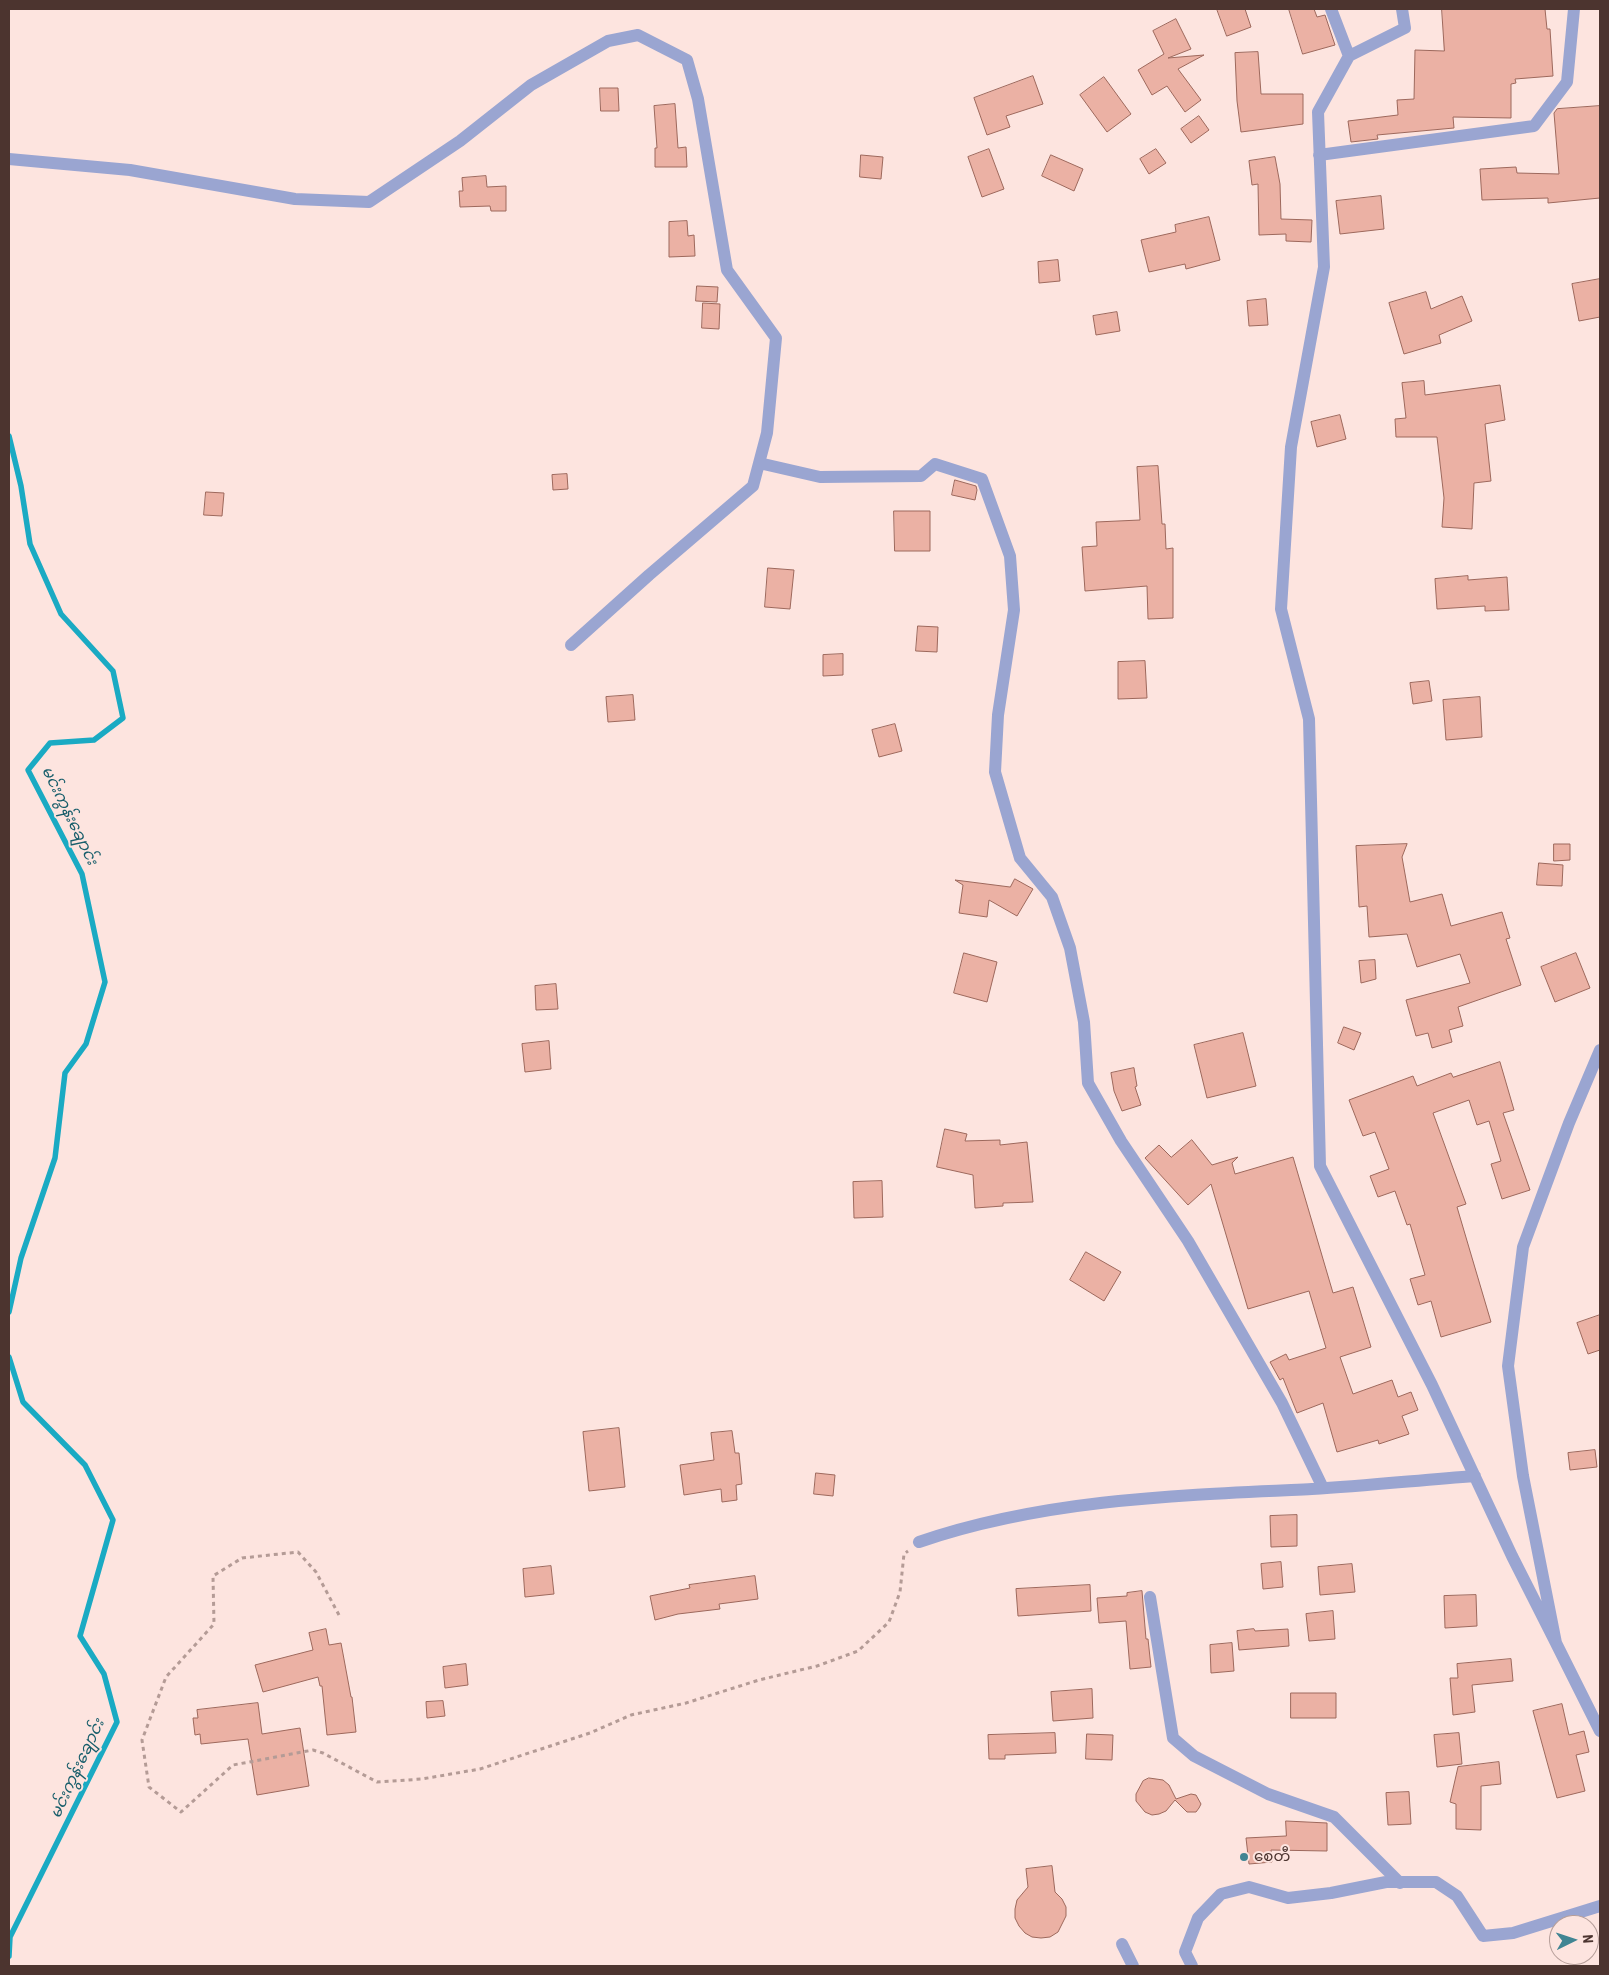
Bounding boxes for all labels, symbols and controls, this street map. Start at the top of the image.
water label: မင်းကွန်းချောင်း [37,764,101,868]
water label: မင်းကွန်းချောင်း [47,1716,109,1822]
place label: စေတီ [1254,1848,1290,1866]
marker: စေတီ [1238,1851,1250,1863]
north arrow [1549,1915,1599,1965]
text: N [1580,1934,1596,1944]

